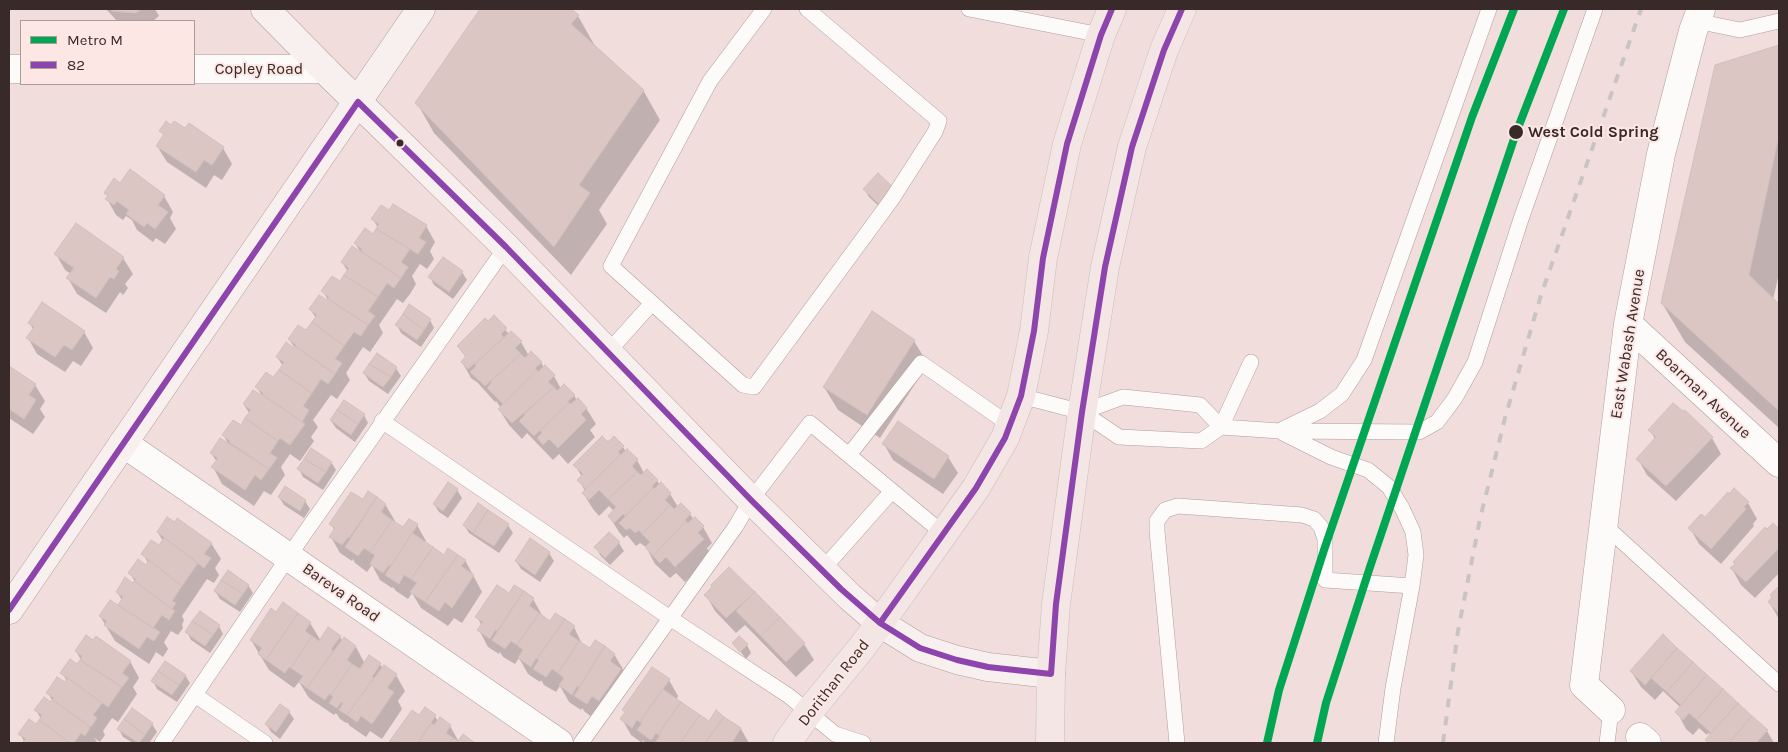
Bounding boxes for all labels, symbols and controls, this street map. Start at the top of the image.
legend [20,20,195,85]
text: Metro M [67,31,123,49]
text: 82 [67,56,85,74]
street label: Copley Road [215,59,303,79]
place label: West Cold Spring [1528,122,1658,142]
marker: West Cold Spring [1507,123,1525,141]
unlabelled marker [395,138,405,148]
street label: East Wabash Avenue [1607,268,1649,420]
street label: Boarman Avenue [1651,345,1755,443]
street label: Bareva Road [299,559,383,627]
street label: Dorithan Road [794,636,874,730]

